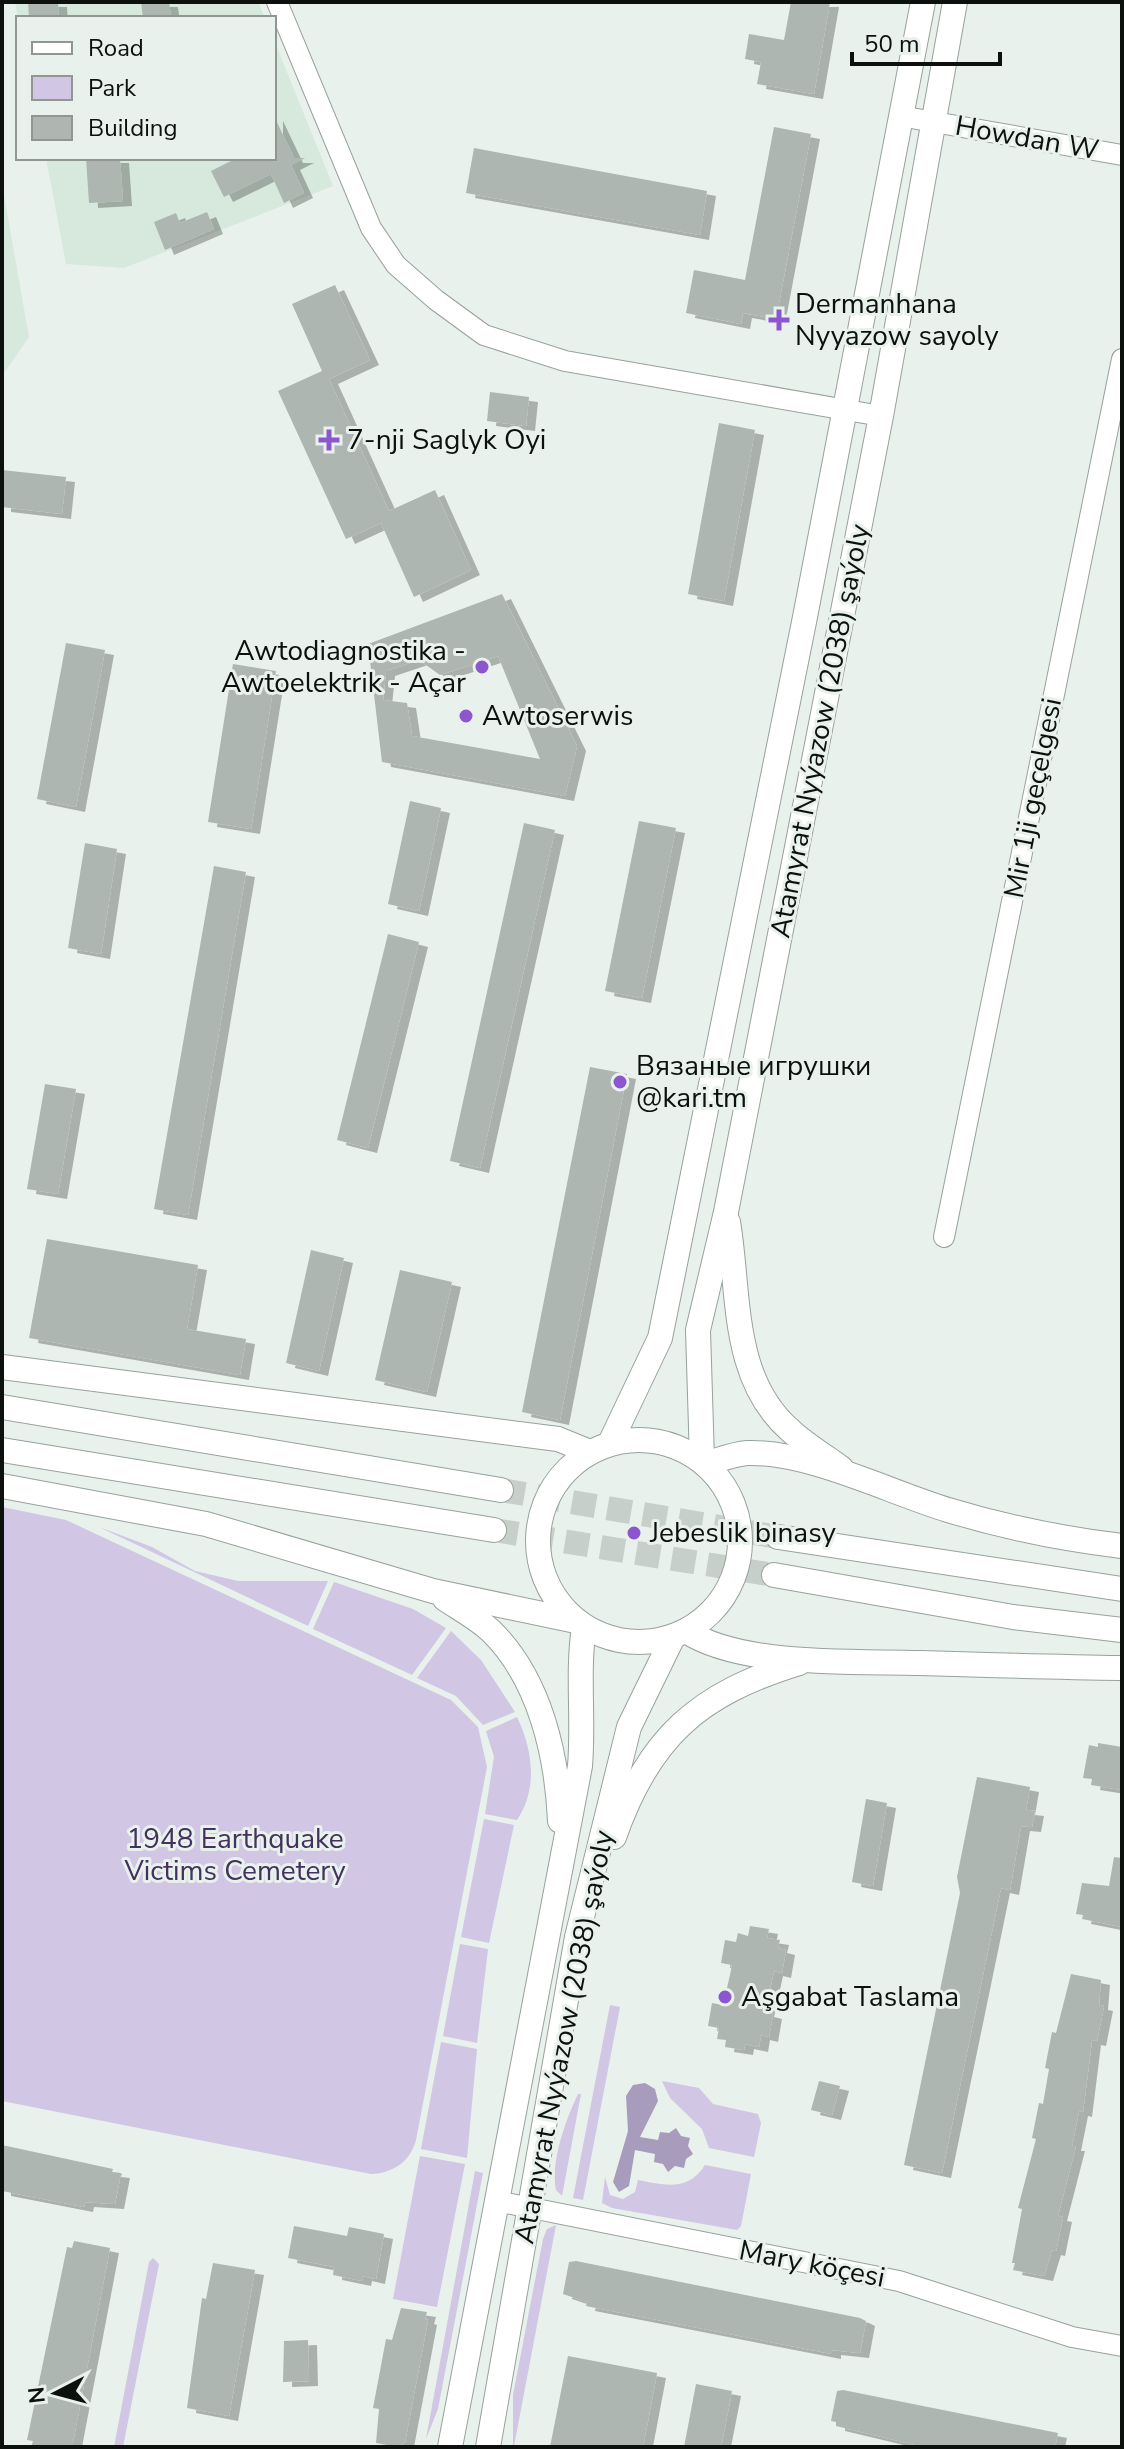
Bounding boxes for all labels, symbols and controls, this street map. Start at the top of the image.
legend [16,16,276,160]
scale bar [852,16,1000,66]
text: 50 m [864,28,920,60]
text: Road [88,32,144,64]
text: Park [88,72,137,104]
street label: Howdan W [952,107,1102,169]
text: Building [88,112,178,144]
place label: Dermanhana Nyyazow sayoly [795,285,999,355]
marker: Dermanhana Nyyazow sayoly [770,311,788,329]
place label: 7-nji Saglyk Oyi [347,421,546,459]
marker: 7-nji Saglyk Oyi [318,429,340,451]
street label: Atamyrat Nyýazow (2038) şaýoly [761,520,879,941]
place label: Awtodiagnostika - Awtoelektrik - Açar [221,632,466,702]
marker: Awtodiagnostika - Awtoelektrik - Açar [473,658,491,676]
street label: Mir 1ji geçelgesi [995,695,1071,901]
place label: Awtoserwis [482,697,633,735]
marker: Awtoserwis [457,707,475,725]
place label: Вязаные игрушки @kari.tm [636,1047,871,1117]
marker: Вязаные игрушки @kari.tm [611,1073,629,1091]
place label: Jebeslik binasy [649,1514,836,1552]
marker: Jebeslik binasy [625,1524,643,1542]
park label: 1948 Earthquake Victims Cemetery [123,1820,346,1890]
street label: Atamyrat Nyýazow (2038) şaýoly [505,1826,623,2247]
place label: Aşgabat Taslama [741,1978,959,2016]
marker: Aşgabat Taslama [716,1988,734,2006]
street label: Mary köçesi [736,2231,888,2297]
north arrow [16,2353,96,2433]
text: N [21,2385,53,2405]

